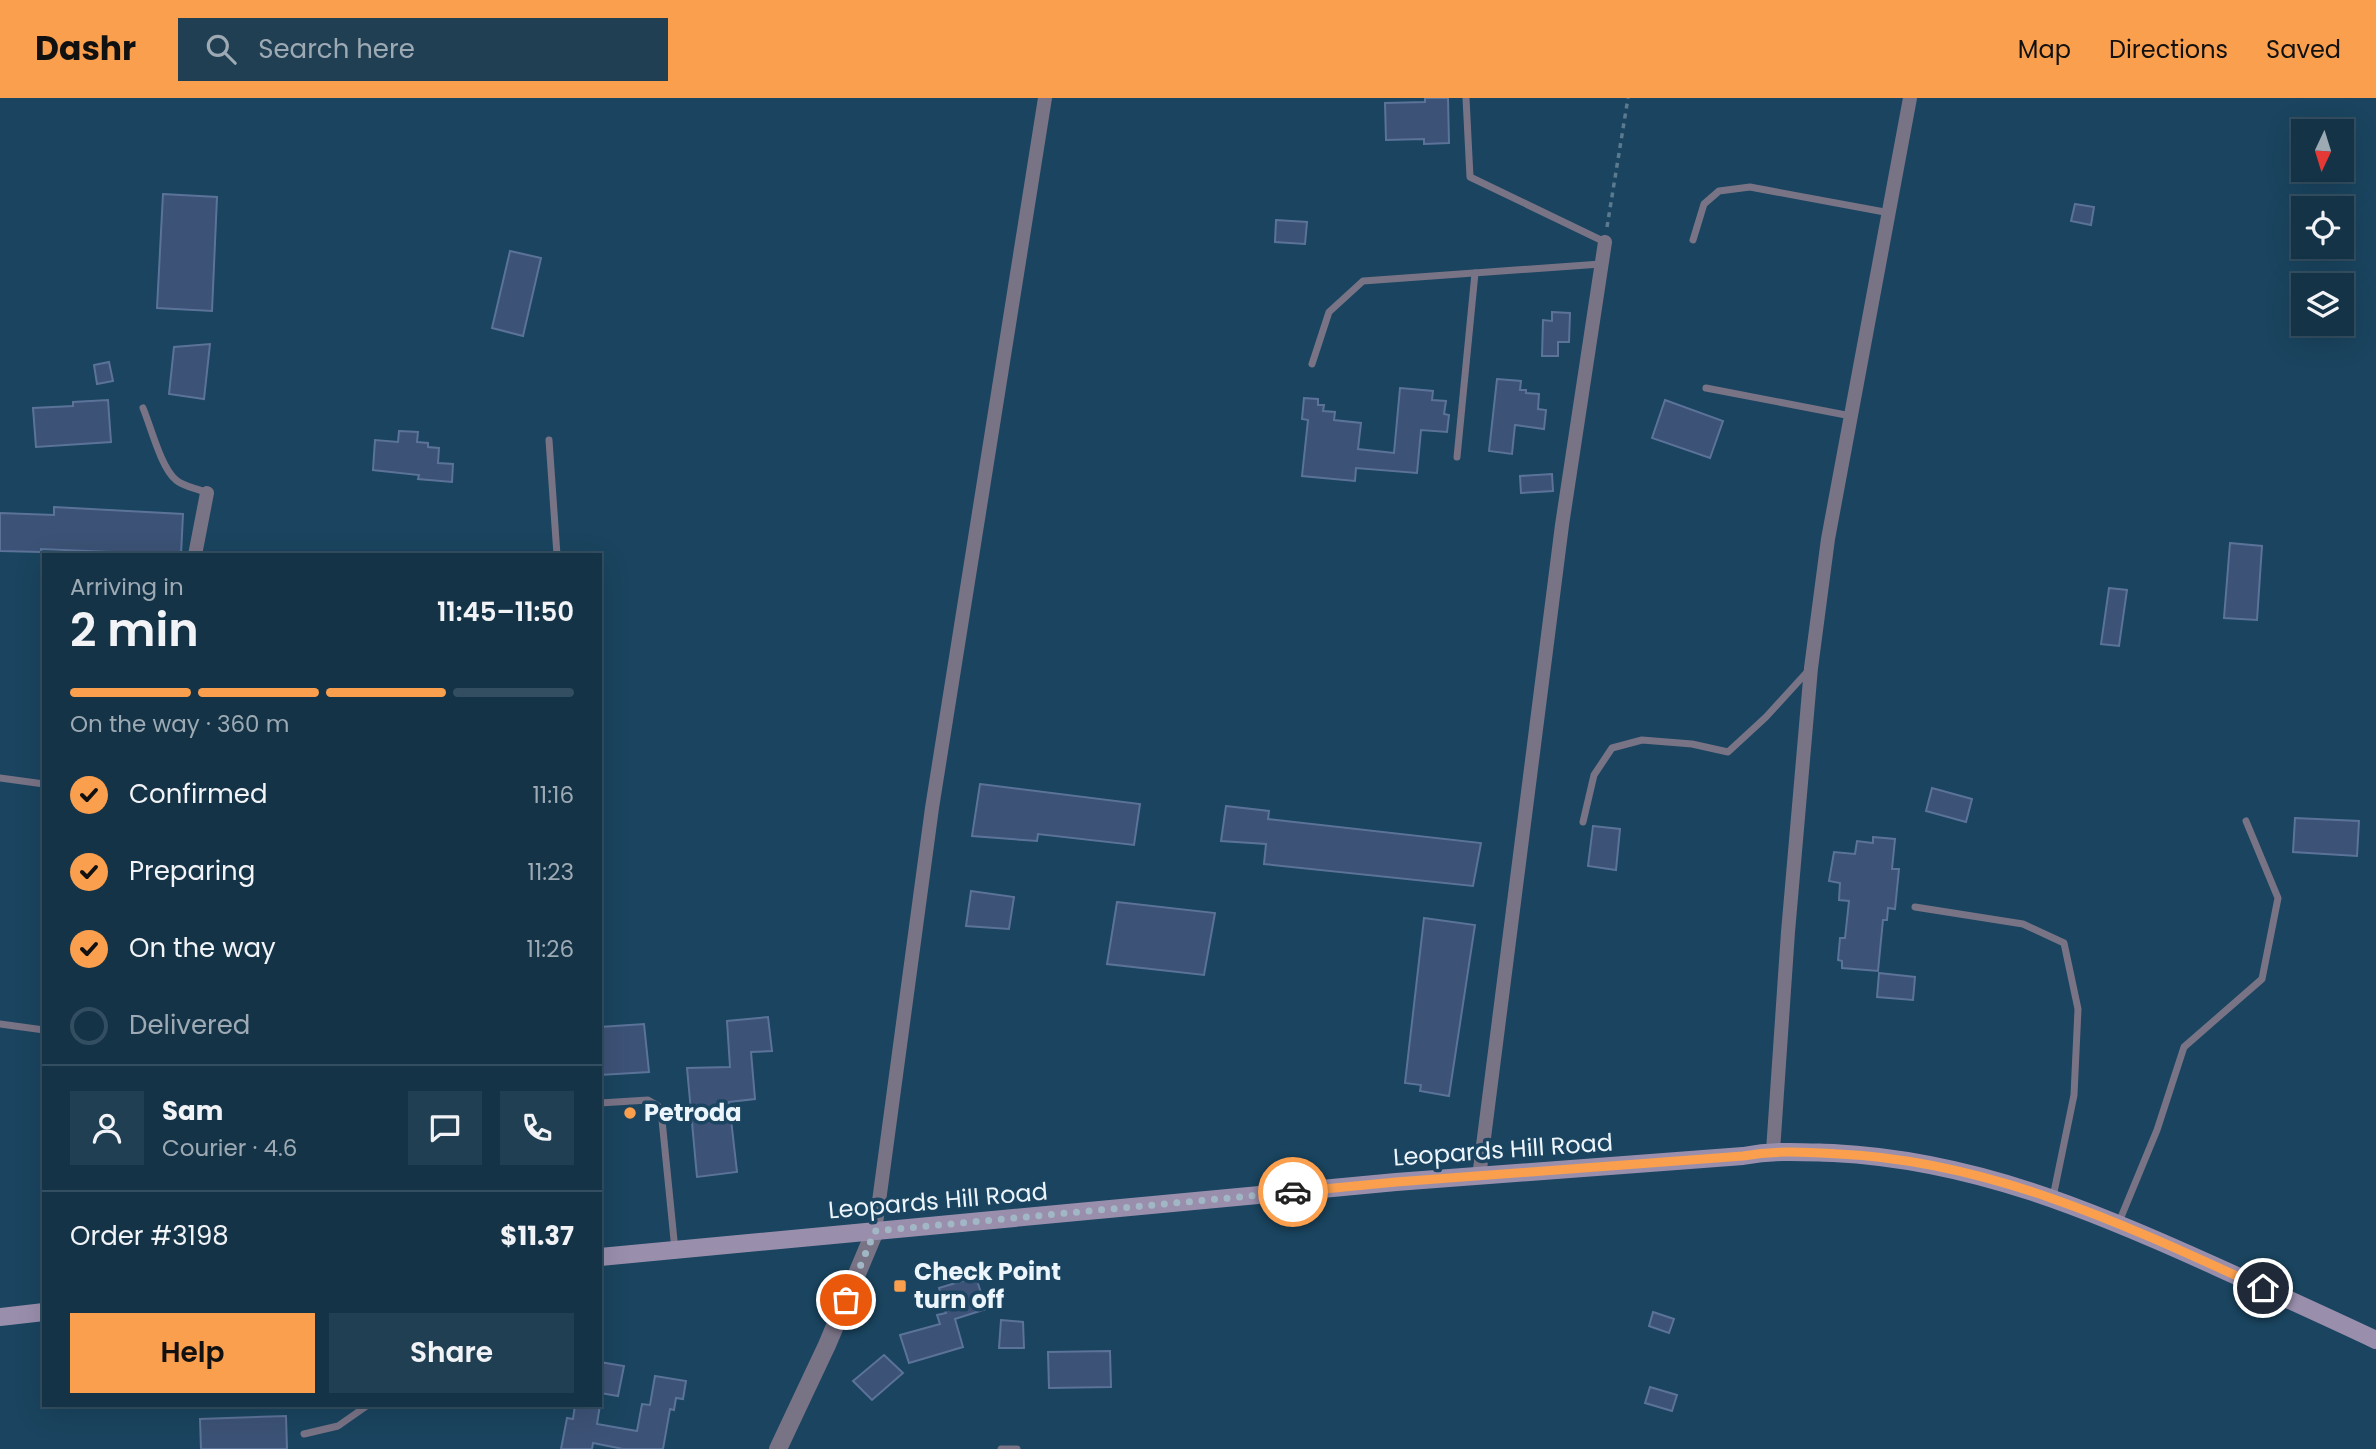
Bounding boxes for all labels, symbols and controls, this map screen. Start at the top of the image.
search box [178,18,668,81]
text: Dashr [35,25,136,72]
icon: search [202,30,240,68]
text: Search here [258,31,415,67]
text: Map [2018,33,2071,66]
text: Directions [2109,33,2228,66]
text: Saved [2266,33,2341,66]
north arrow [2291,119,2354,182]
map controls [2291,119,2354,336]
button: locate [2291,196,2354,259]
button: layers [2291,273,2354,336]
text: Arriving in [70,571,184,603]
text: 11:45–11:50 [437,594,574,630]
text: 2 min [70,598,199,662]
text: On the way · 360 m [70,708,289,740]
icon: check [70,776,108,814]
text: Confirmed [129,776,267,812]
text: 11:16 [532,779,574,811]
icon: check [70,853,108,891]
text: Preparing [129,853,255,889]
text: 11:23 [528,856,574,888]
icon: check [70,930,108,968]
text: On the way [129,930,276,966]
text: 11:26 [527,933,574,965]
text: Delivered [129,1007,250,1043]
button: person [70,1091,144,1165]
button: chat [408,1091,482,1165]
button: phone [500,1091,574,1165]
text: Sam [162,1093,223,1129]
place label: Petroda [644,1096,742,1129]
marker: Petroda [622,1105,638,1121]
street label: Leopards Hill Road [1392,1125,1614,1174]
text: Courier · 4.6 [162,1132,297,1164]
courier [1258,1157,1328,1227]
icon: car [1274,1173,1312,1211]
street label: Leopards Hill Road [827,1174,1049,1227]
text: Order #3198 [70,1218,229,1254]
text: $11.37 [500,1218,574,1254]
place label: Check Point turn off [914,1255,1061,1316]
pin [2233,1258,2293,1318]
icon: home [2244,1269,2282,1307]
pin [816,1270,876,1330]
marker: Check Point turn off [892,1278,908,1294]
icon: bag [827,1281,865,1319]
button: Help [70,1313,315,1393]
button: Share [329,1313,574,1393]

